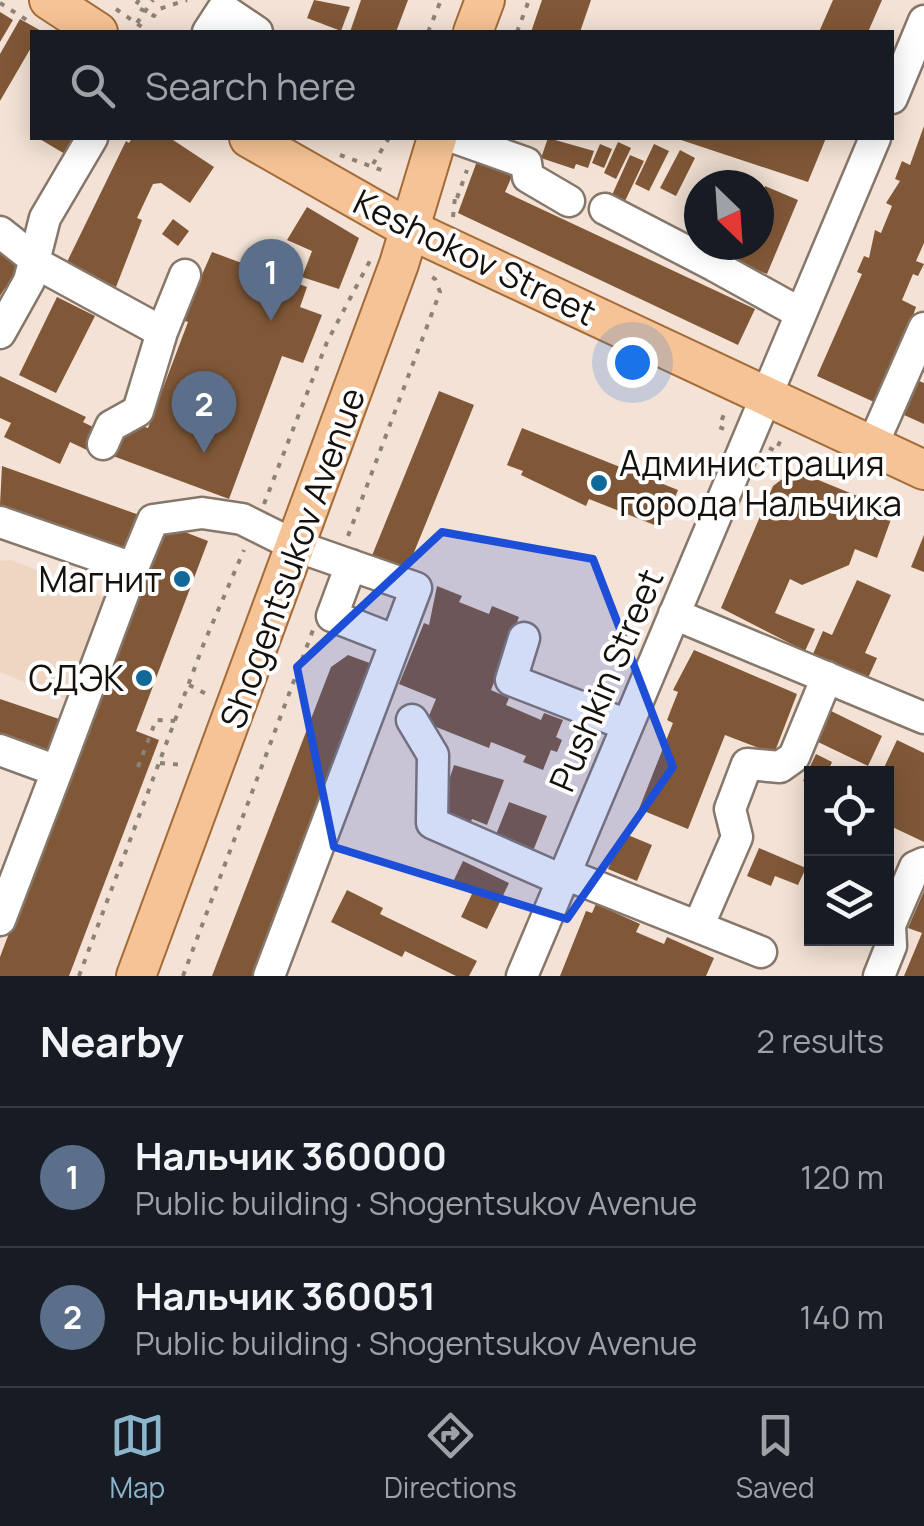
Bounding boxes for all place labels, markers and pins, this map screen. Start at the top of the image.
pin: 1 [238,238,304,321]
pin: 2 [172,370,236,453]
place label: Администрация города Нальчика [619,439,902,527]
marker: Администрация города Нальчика [588,472,610,494]
place label: Магнит [39,555,162,603]
marker: Магнит [171,568,193,590]
place label: СДЭК [28,654,124,702]
marker: СДЭК [133,667,155,689]

